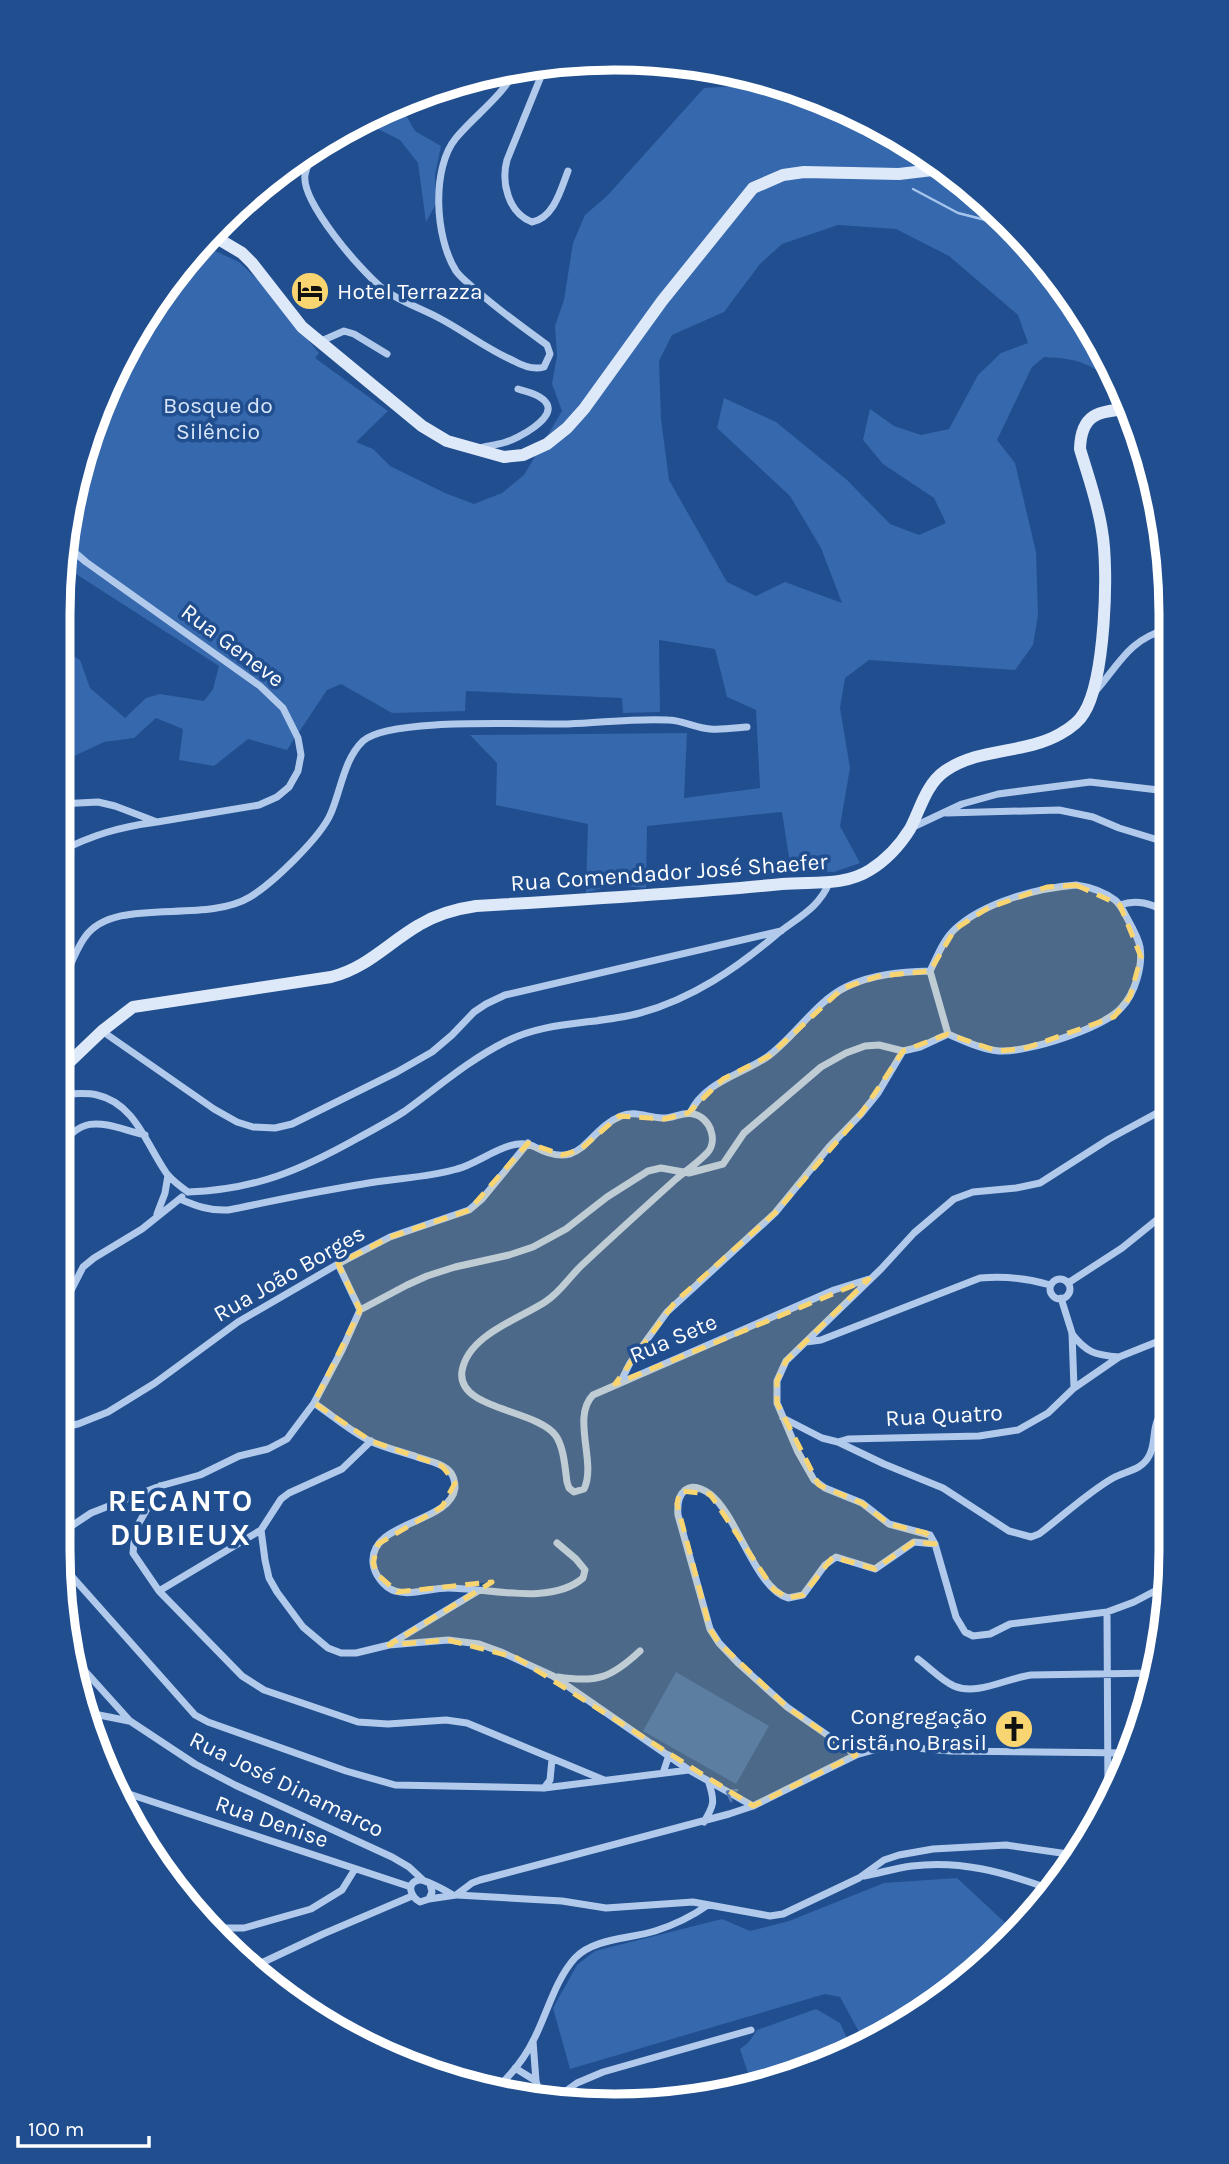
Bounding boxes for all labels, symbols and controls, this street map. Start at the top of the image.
hotel icon: Hotel Terrazza [289,270,331,312]
place label: Hotel Terrazza [337,278,483,305]
park label: Bosque do Silêncio [163,392,273,445]
street label: Rua Geneve [176,598,289,693]
street label: Rua Comendador José Shaefer [510,848,829,897]
street label: Rua João Borges [209,1219,370,1328]
street label: Rua Sete [625,1308,721,1369]
street label: Rua Quatro [885,1399,1003,1432]
district label: RECANTO DUBIEUX [108,1483,254,1553]
place label: Congregação Cristã no Brasil [826,1703,987,1756]
church icon: Congregação Cristã no Brasil [993,1708,1035,1750]
street label: Rua José Dinamarco [185,1726,388,1843]
one-way arrow [726,1789,738,1803]
street label: Rua Denise [212,1790,332,1853]
scale bar [18,2104,149,2148]
text: 100 m [28,2117,85,2141]

